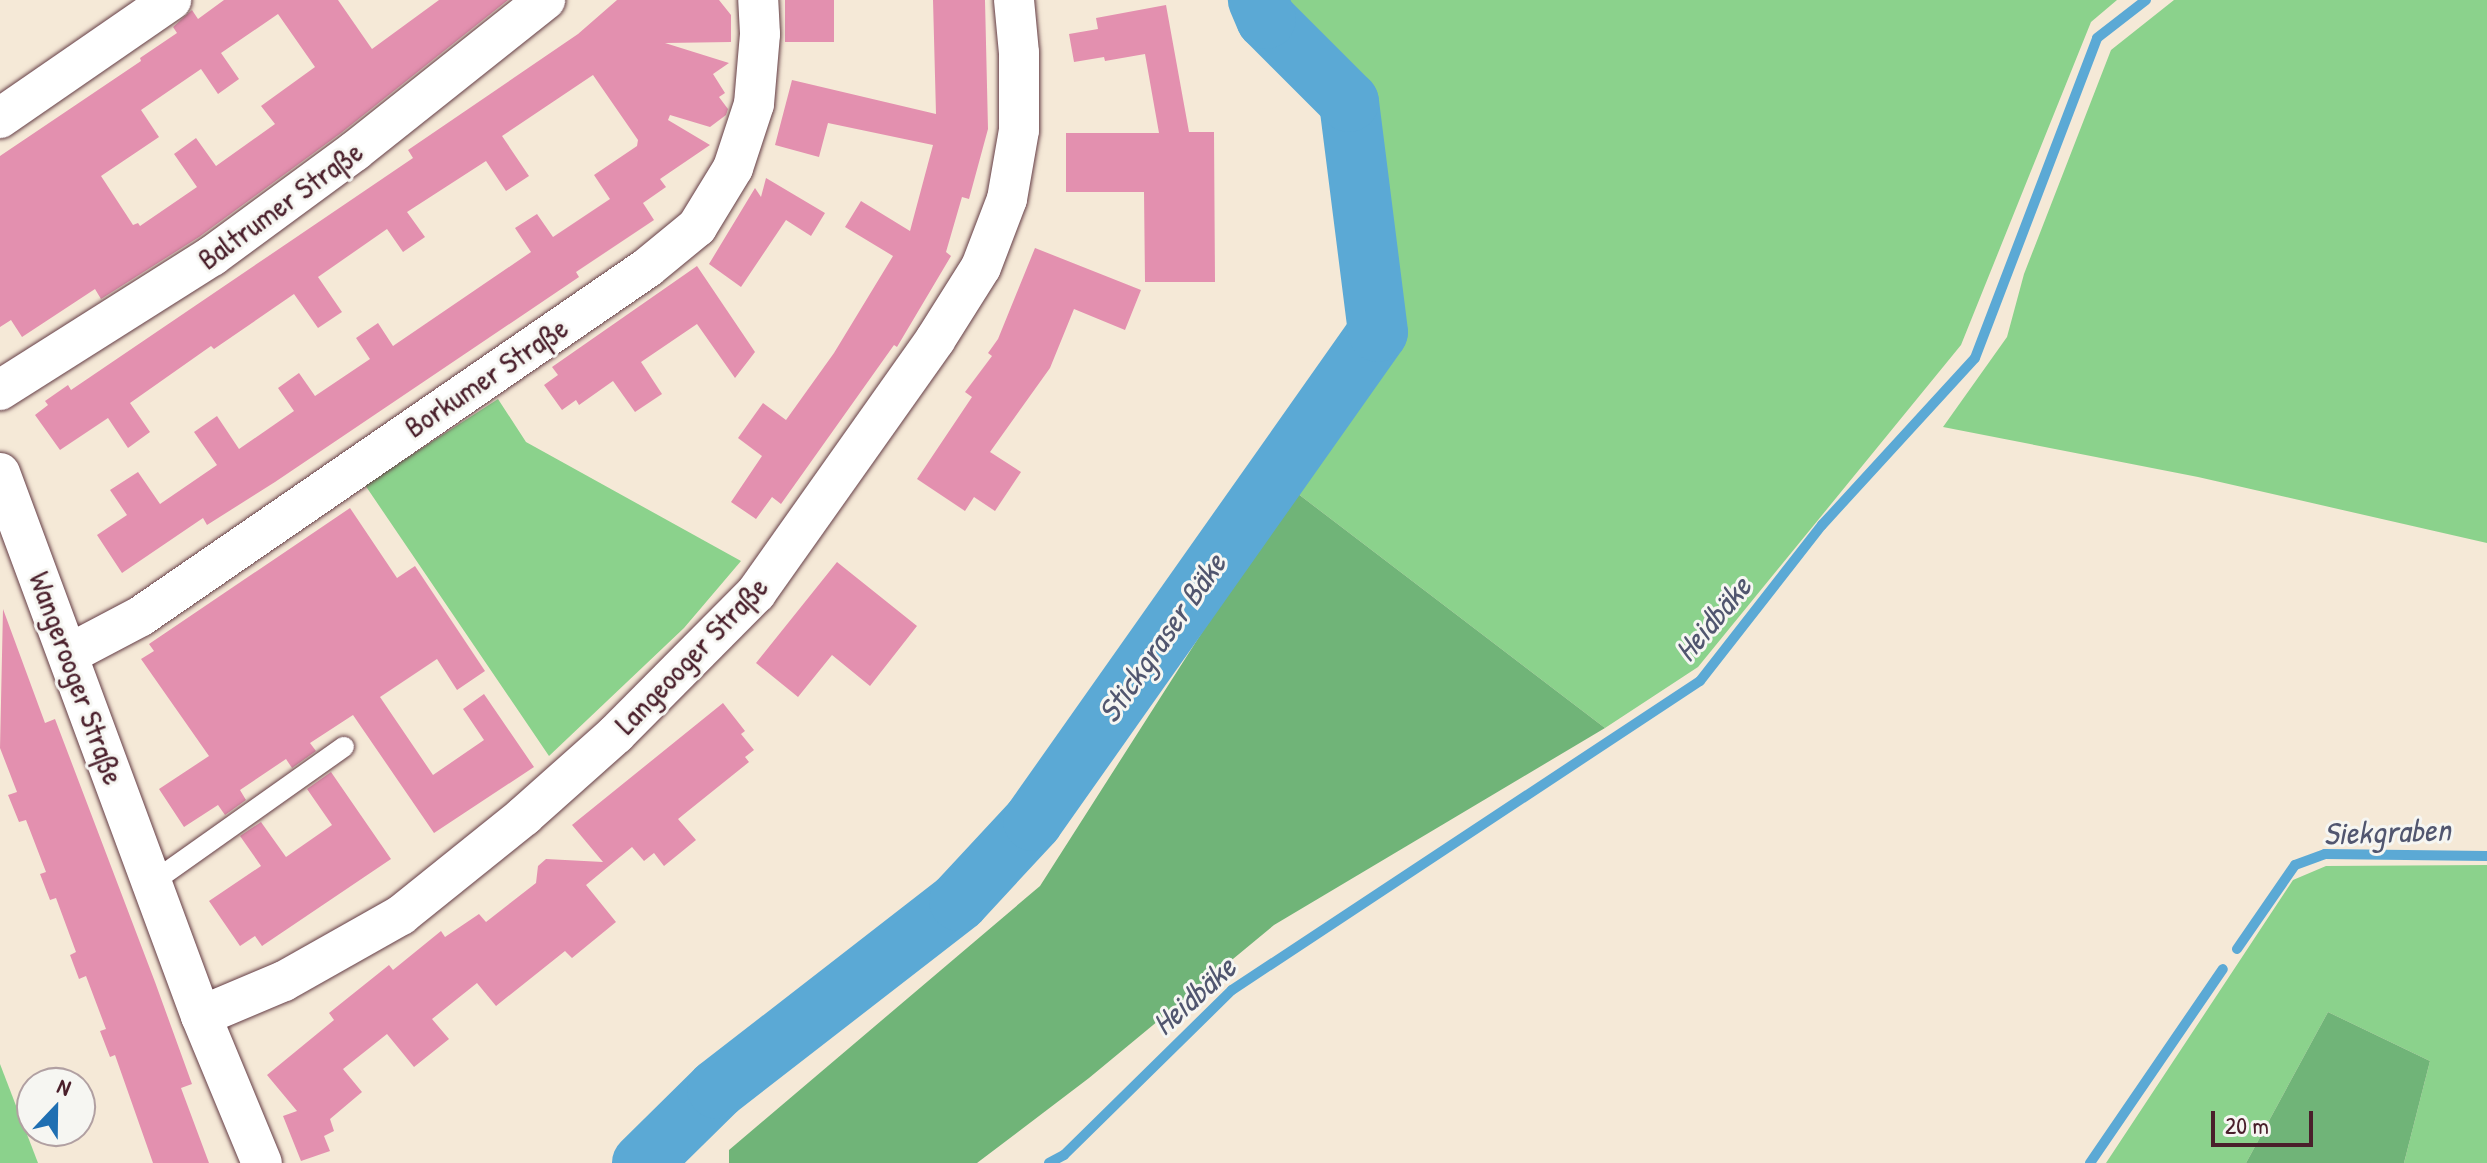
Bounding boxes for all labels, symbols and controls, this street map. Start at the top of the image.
street label: Baltrumer Straße [191,133,369,277]
street label: Borkumer Straße [397,309,575,445]
water label: Stickgraser Bäke [1090,546,1234,730]
street label: Wangerooger Straße [22,567,132,789]
street label: Langeooger Straße [607,569,775,741]
water label: Heidbäke [1666,569,1760,669]
water label: Siekgraben [2323,811,2451,853]
water label: Heidbäke [1144,949,1244,1043]
north arrow [16,1067,96,1147]
text: N [53,1070,75,1103]
scale bar [2215,1095,2317,1145]
text: 20 m [2225,1109,2269,1141]

